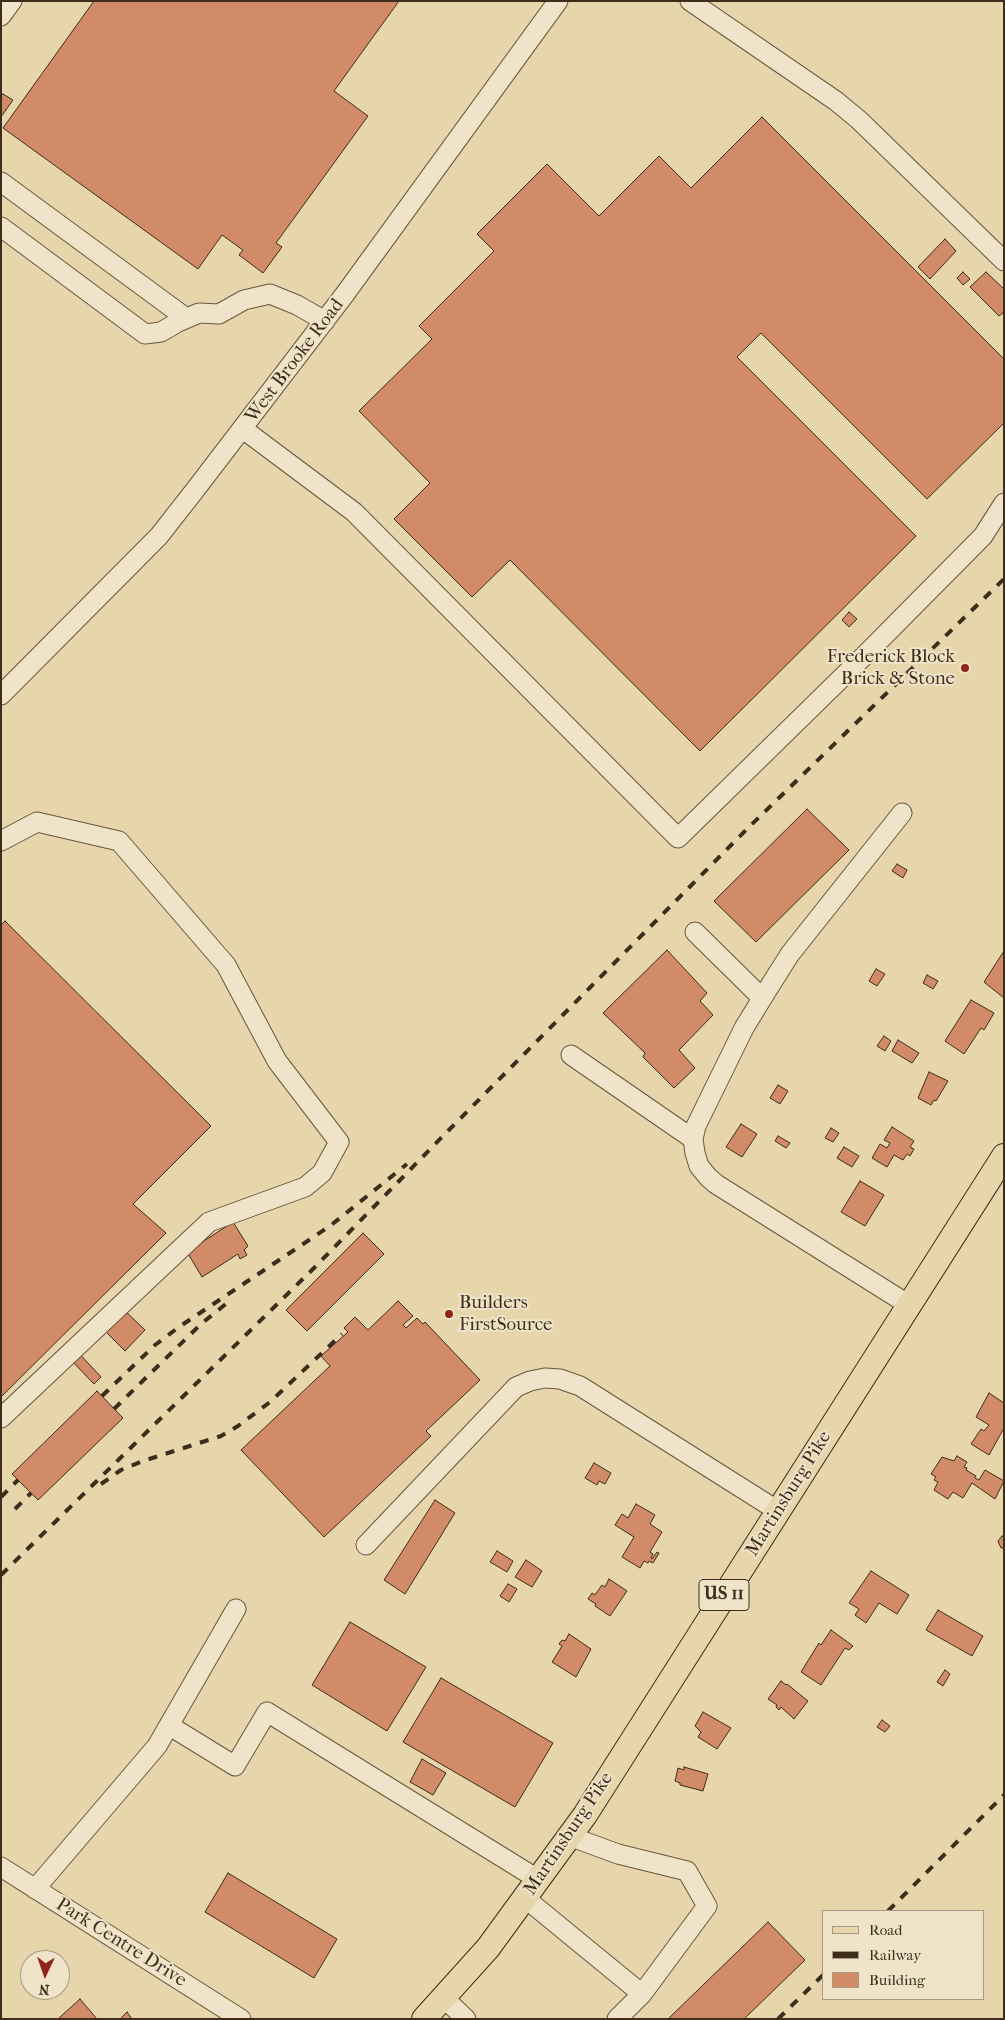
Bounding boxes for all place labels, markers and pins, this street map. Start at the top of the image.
place label: Frederick Block Brick & Stone [827,646,955,690]
marker: Frederick Block Brick & Stone [959,662,971,674]
place label: Builders FirstSource [459,1292,552,1336]
marker: Builders FirstSource [443,1308,455,1320]

